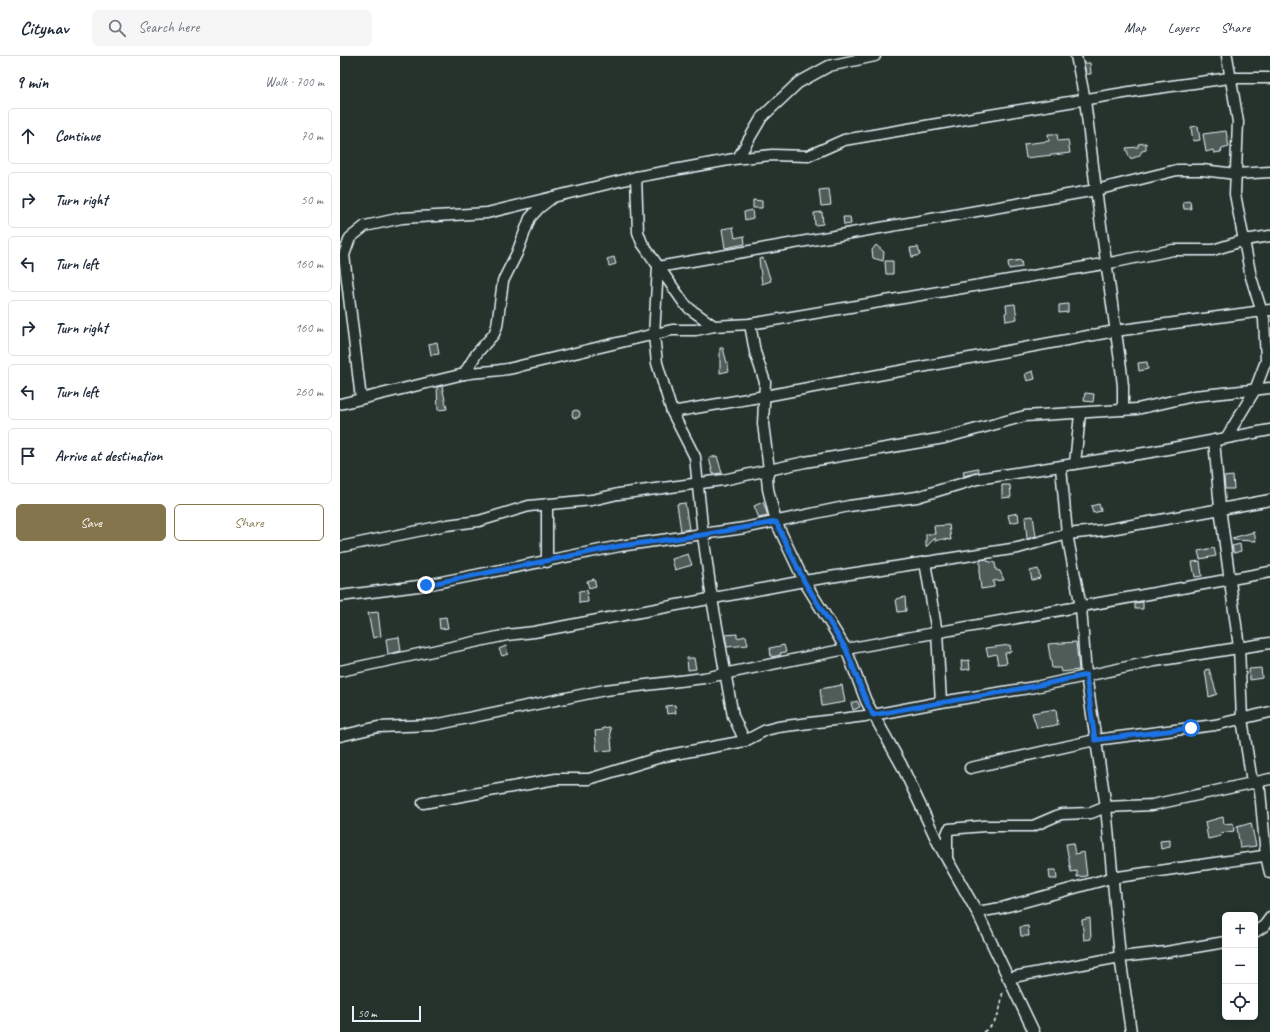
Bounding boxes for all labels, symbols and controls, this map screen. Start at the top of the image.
search box [92,10,372,46]
text: Citynav [20,16,68,40]
icon: search [106,17,128,39]
text: Search here [138,18,199,37]
text: Map [1124,19,1146,36]
text: Layers [1168,19,1199,36]
text: Share [1221,19,1250,36]
text: 9 min [16,72,48,93]
text: Walk · 700 m [265,74,324,90]
icon: ahead [17,125,39,147]
text: Continue [55,127,100,146]
text: 70 m [301,128,323,144]
icon: right [17,189,39,211]
text: Turn right [55,191,108,210]
text: 50 m [301,192,323,208]
icon: left [17,253,39,275]
text: Turn left [55,255,98,274]
text: 160 m [295,256,323,272]
icon: right [17,317,39,339]
text: Turn right [55,319,108,338]
text: 160 m [295,320,323,336]
icon: left [17,381,39,403]
text: Turn left [55,383,98,402]
text: 260 m [295,384,323,400]
icon: arrive [17,445,39,467]
text: Arrive at destination [55,447,162,466]
button: Save [16,504,166,541]
button: Share [174,504,324,541]
route end [417,576,435,594]
route start [1182,719,1200,737]
map controls [1222,912,1258,1020]
button: + [1222,912,1258,948]
button: − [1222,948,1258,984]
button: locate [1222,984,1258,1020]
scale bar [352,1004,421,1023]
text: 50 m [358,1006,377,1020]

